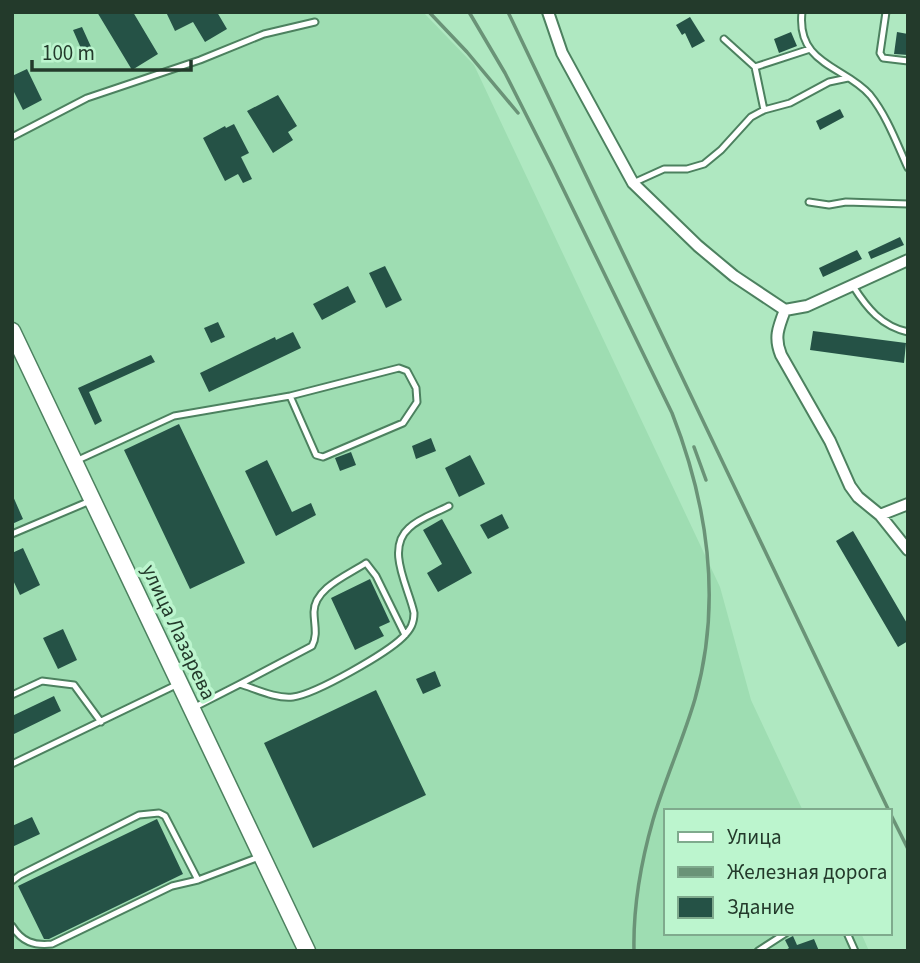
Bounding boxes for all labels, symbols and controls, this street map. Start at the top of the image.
scale bar [32,28,191,72]
text: 100 m [42,38,95,68]
street label: улица Лазарева [134,559,224,705]
legend [664,809,892,935]
text: Улица [727,822,782,852]
text: Железная дорога [727,857,887,887]
text: Здание [727,892,795,922]

